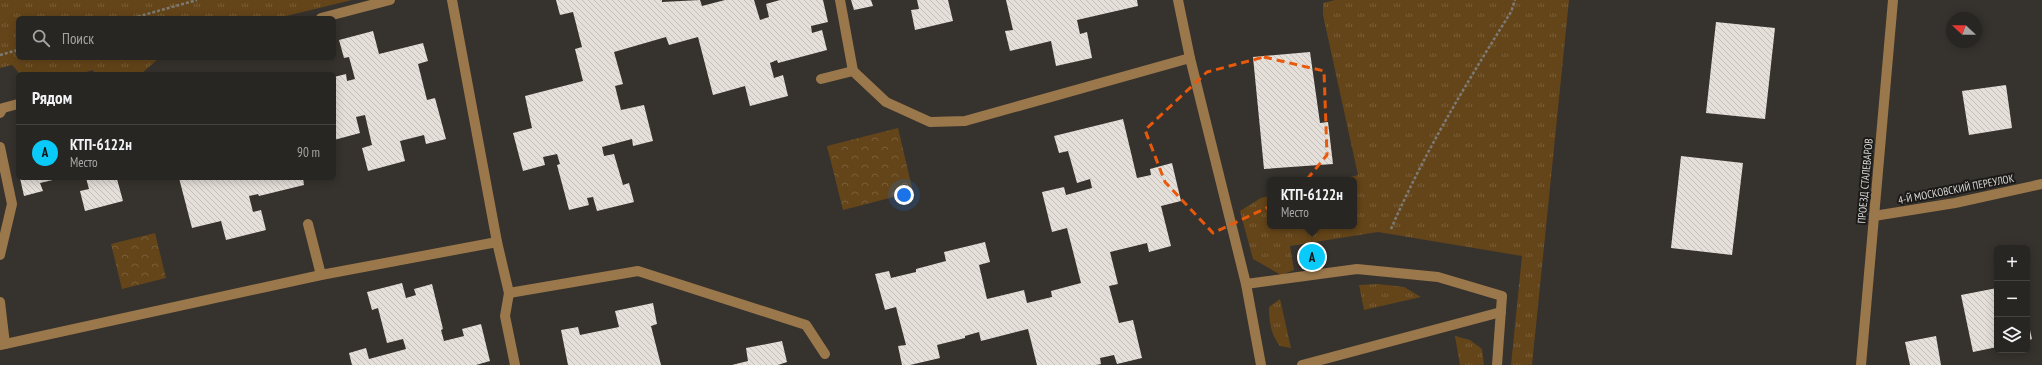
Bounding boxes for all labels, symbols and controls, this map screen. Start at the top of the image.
north arrow [1946,12,1982,48]
search box [16,16,336,60]
icon: search [30,27,52,49]
text: Поиск [62,29,94,48]
text: Рядом [32,87,72,109]
text: КТП-6122н [70,135,132,154]
street label: ПРОЕЗД СТАЛЕВАРОВ [1854,138,1876,224]
text: A [42,144,48,161]
text: 90 m [297,144,320,161]
text: Место [70,154,98,171]
street label: 4-Й МОСКОВСКИЙ ПЕРЕУЛОК [1897,171,2016,207]
popup [1267,177,1357,229]
your location [894,185,914,205]
text: КТП-6122н [1281,185,1343,204]
text: Место [1281,204,1309,221]
pin: A [1299,242,1325,272]
map controls [1994,245,2030,353]
button: + [1994,245,2030,281]
button: − [1994,281,2030,317]
button: layers [1994,317,2030,353]

